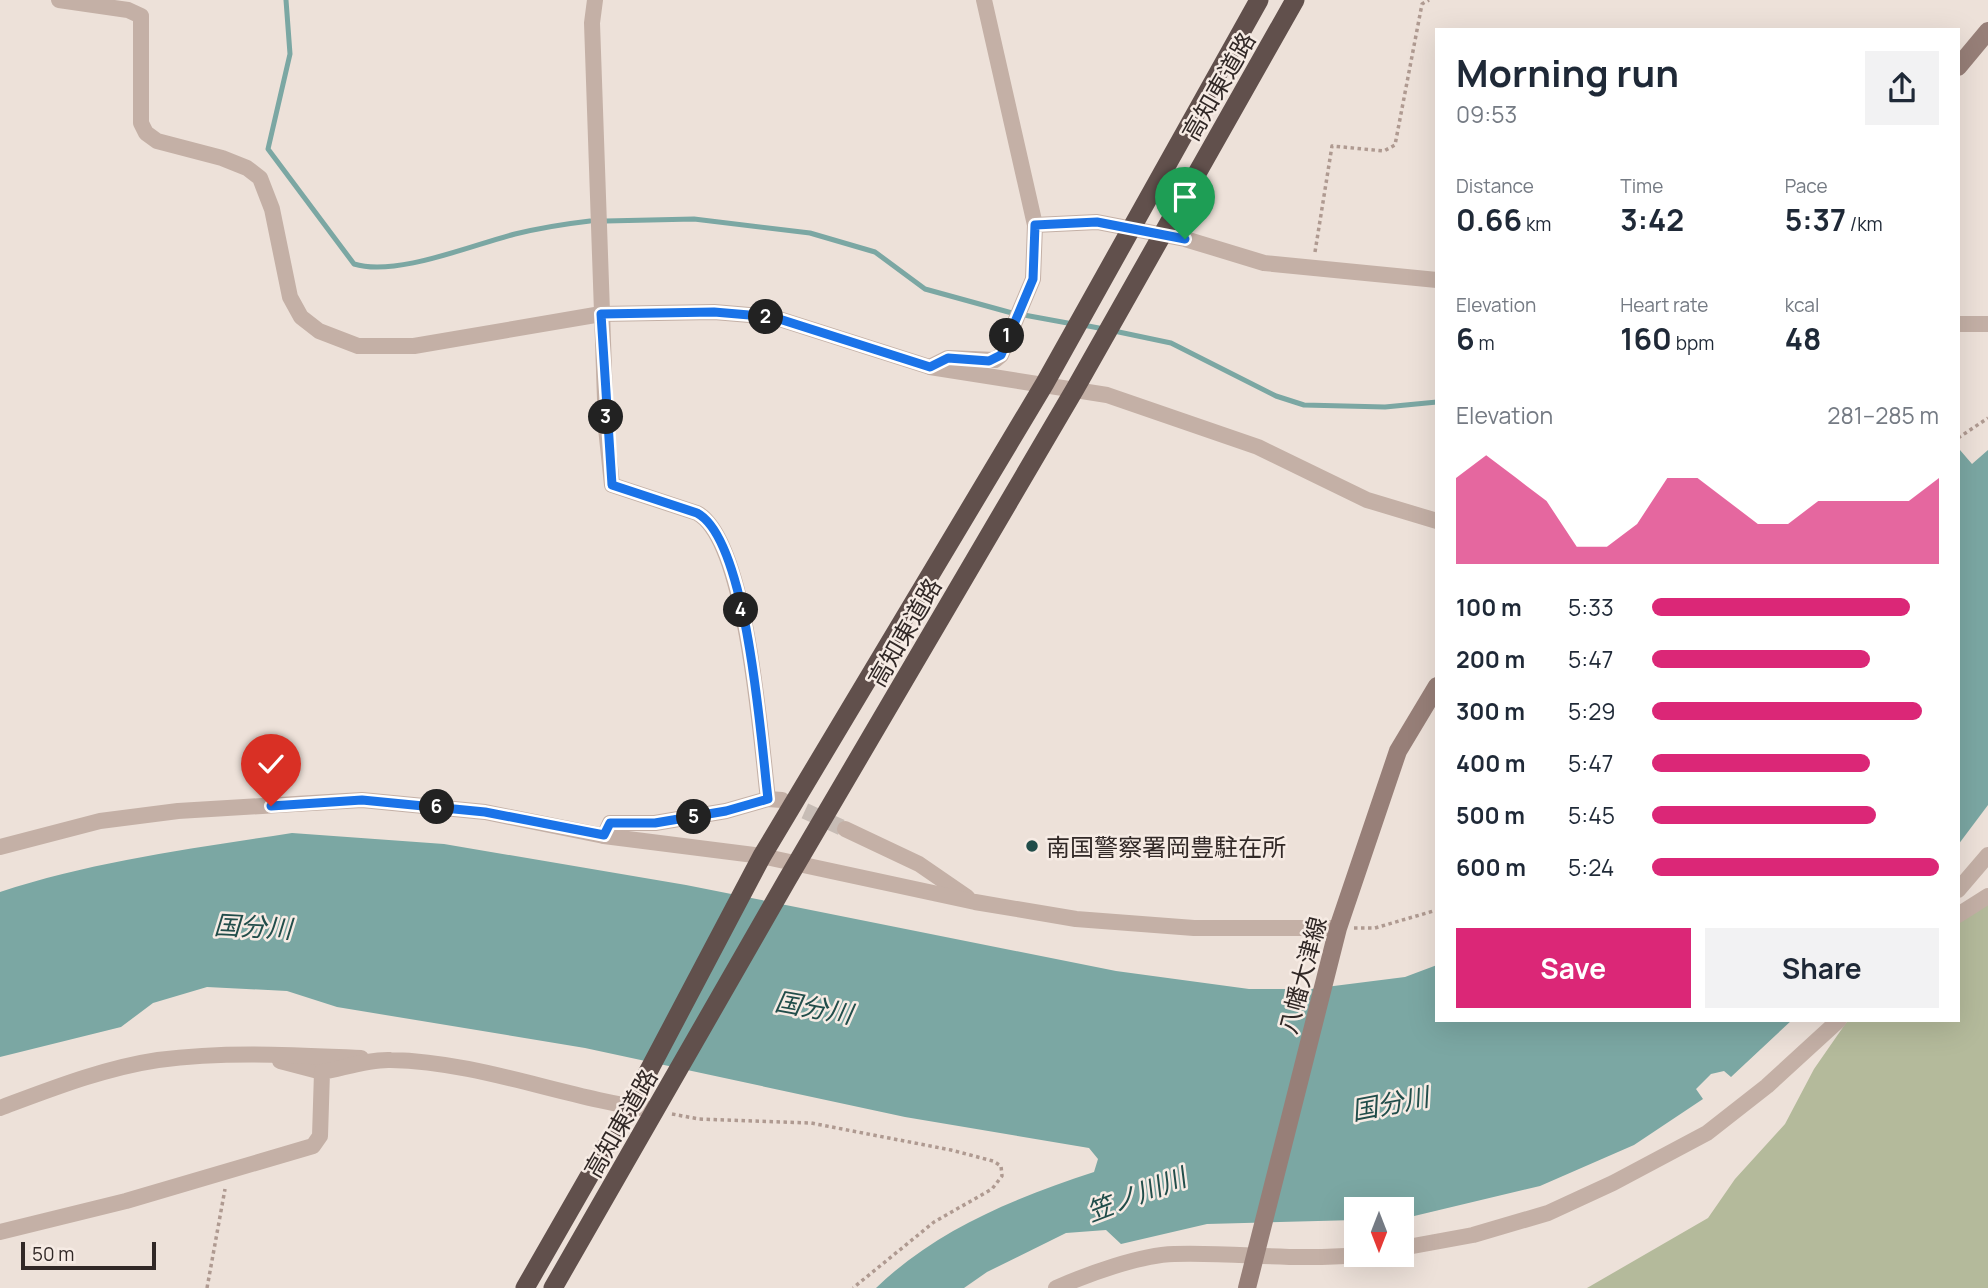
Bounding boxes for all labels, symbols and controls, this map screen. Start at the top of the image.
street label: 高知東道路 [1174,26,1262,146]
text: Morning run [1456,46,1679,98]
button: share [1865,51,1939,125]
text: 09:53 [1456,98,1517,130]
pin [1155,167,1215,239]
text: Distance [1456,173,1534,199]
text: Time [1620,173,1663,199]
text: Pace [1785,173,1828,199]
icon: arrive [1166,178,1204,216]
text: 0.66 [1456,199,1522,240]
text: 3:42 [1620,199,1684,240]
text: 5:37 [1785,199,1846,240]
text: km [1522,211,1551,237]
text: /km [1846,211,1883,237]
text: Elevation [1456,292,1536,318]
text: Heart rate [1620,292,1708,318]
text: kcal [1785,292,1819,318]
pin: 2 [748,300,784,334]
text: 2 [760,303,771,329]
pin: 1 [990,318,1024,354]
text: 6 [1456,318,1475,359]
text: 160 [1620,318,1672,359]
text: 48 [1785,318,1821,359]
text: 1 [1002,322,1011,348]
text: m [1475,330,1495,356]
text: bpm [1672,330,1714,356]
text: Elevation [1456,399,1553,431]
text: 281–285 m [1827,399,1939,431]
pin: 3 [588,400,624,434]
text: 3 [600,403,611,429]
street label: 高知東道路 [860,572,948,692]
text: 100 m [1456,591,1522,623]
text: 5:33 [1568,591,1614,623]
pin: 4 [724,592,758,628]
text: 4 [735,596,746,622]
text: 200 m [1456,643,1525,675]
text: 5:47 [1568,643,1613,675]
text: 300 m [1456,695,1525,727]
text: 5:29 [1568,695,1616,727]
pin [241,734,301,806]
icon: check [252,745,290,783]
text: 400 m [1456,747,1526,779]
text: 5:47 [1568,747,1613,779]
pin: 6 [420,790,454,824]
text: 6 [431,793,442,819]
text: 500 m [1456,799,1525,831]
text: 5:45 [1568,799,1615,831]
pin: 5 [676,800,712,834]
text: 5 [688,803,699,829]
place label: 南国警察署岡豊駐在所 [1046,830,1286,863]
marker: 南国警察署岡豊駐在所 [1024,838,1040,854]
text: 600 m [1456,851,1526,883]
text: 5:24 [1568,851,1614,883]
water label: 国分川 [213,906,296,946]
street label: 八幡大津線 [1271,913,1333,1037]
button: Save [1456,928,1691,1008]
button: Share [1705,928,1939,1008]
water label: 国分川 [772,982,858,1032]
street label: 高知東道路 [576,1063,664,1183]
water label: 国分川 [1348,1077,1435,1128]
water label: 笠ノ川川 [1081,1157,1194,1229]
north arrow [1344,1197,1414,1267]
map controls [1344,1197,1414,1267]
scale bar [21,1239,156,1271]
text: 50 m [32,1241,74,1267]

